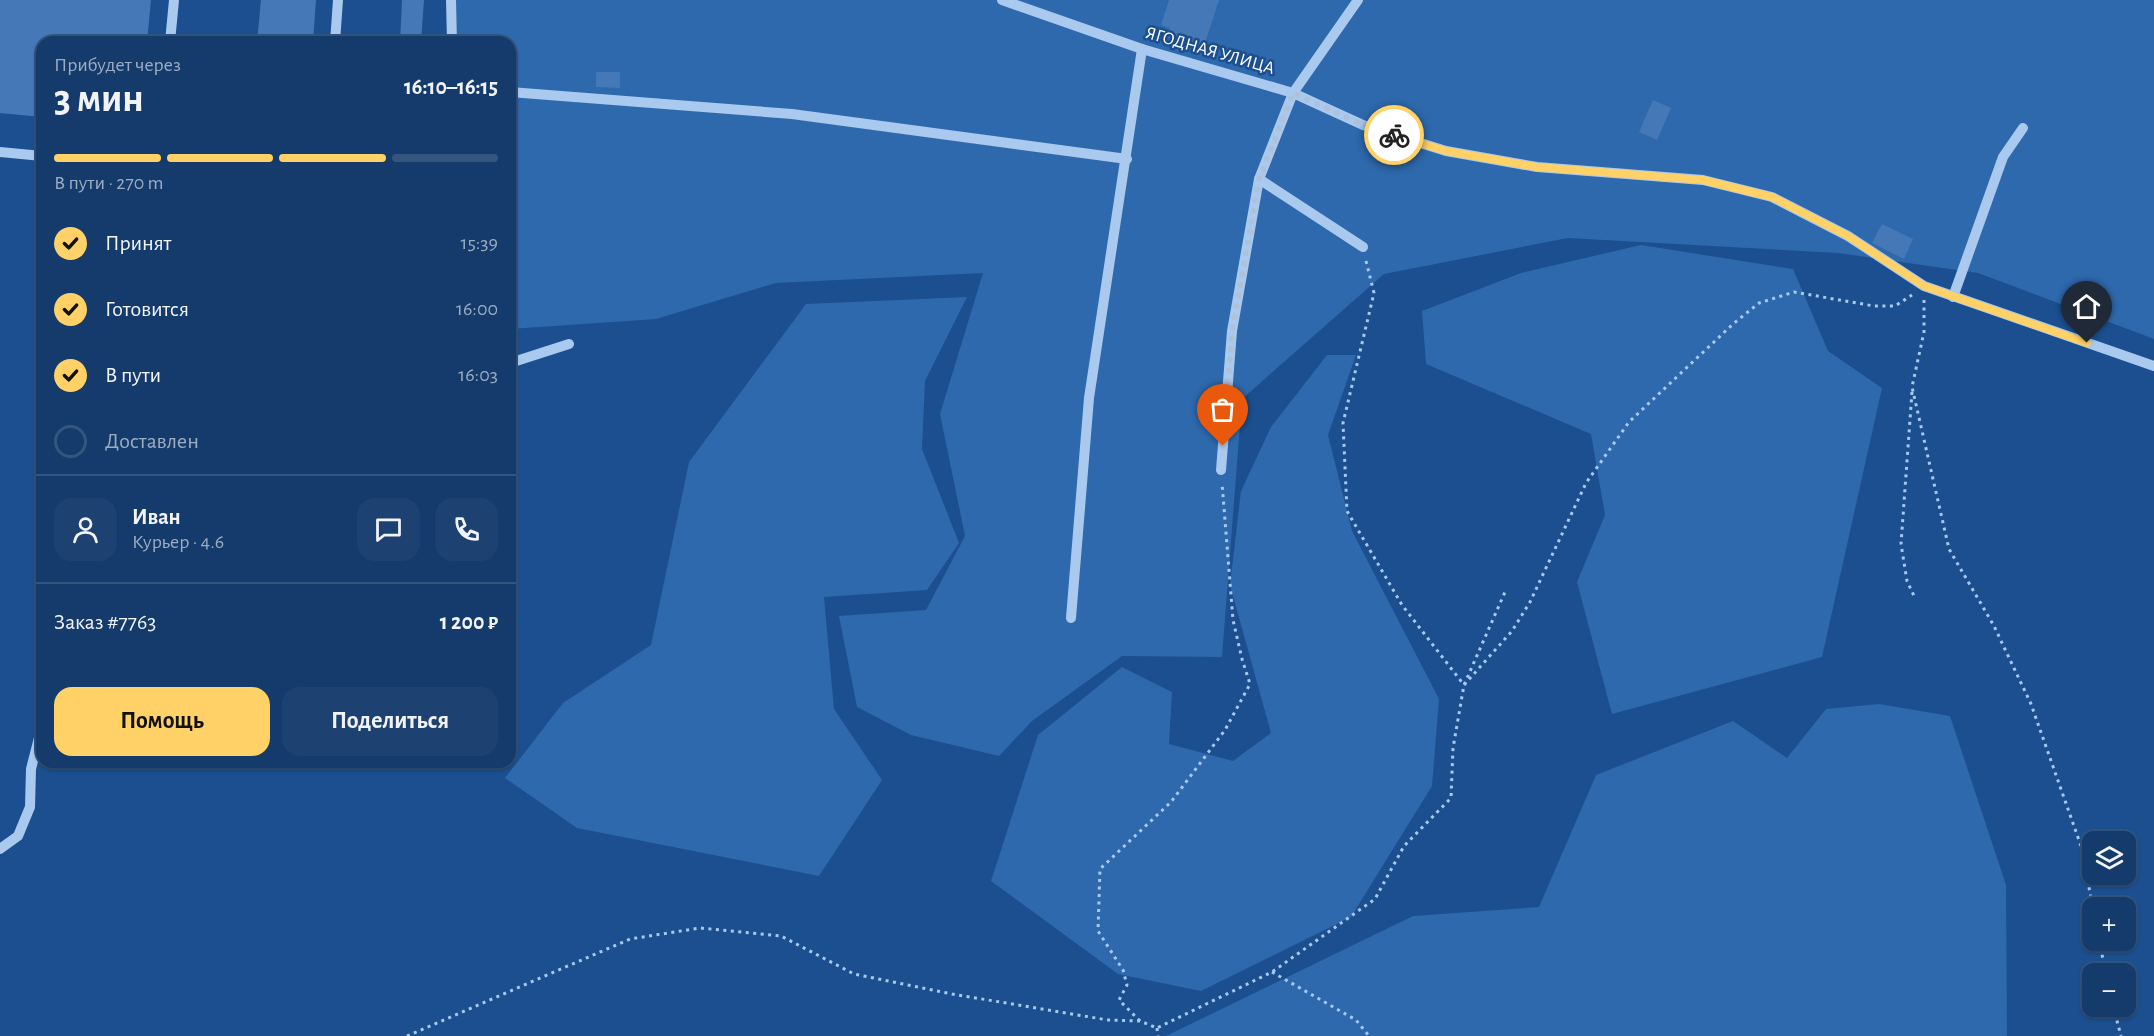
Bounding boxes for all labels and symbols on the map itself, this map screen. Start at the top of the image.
street label: ЯГОДНАЯ УЛИЦА [1143,24,1277,78]
courier [1364,105,1424,165]
pin [2061,281,2112,343]
pin [1197,384,1248,446]

